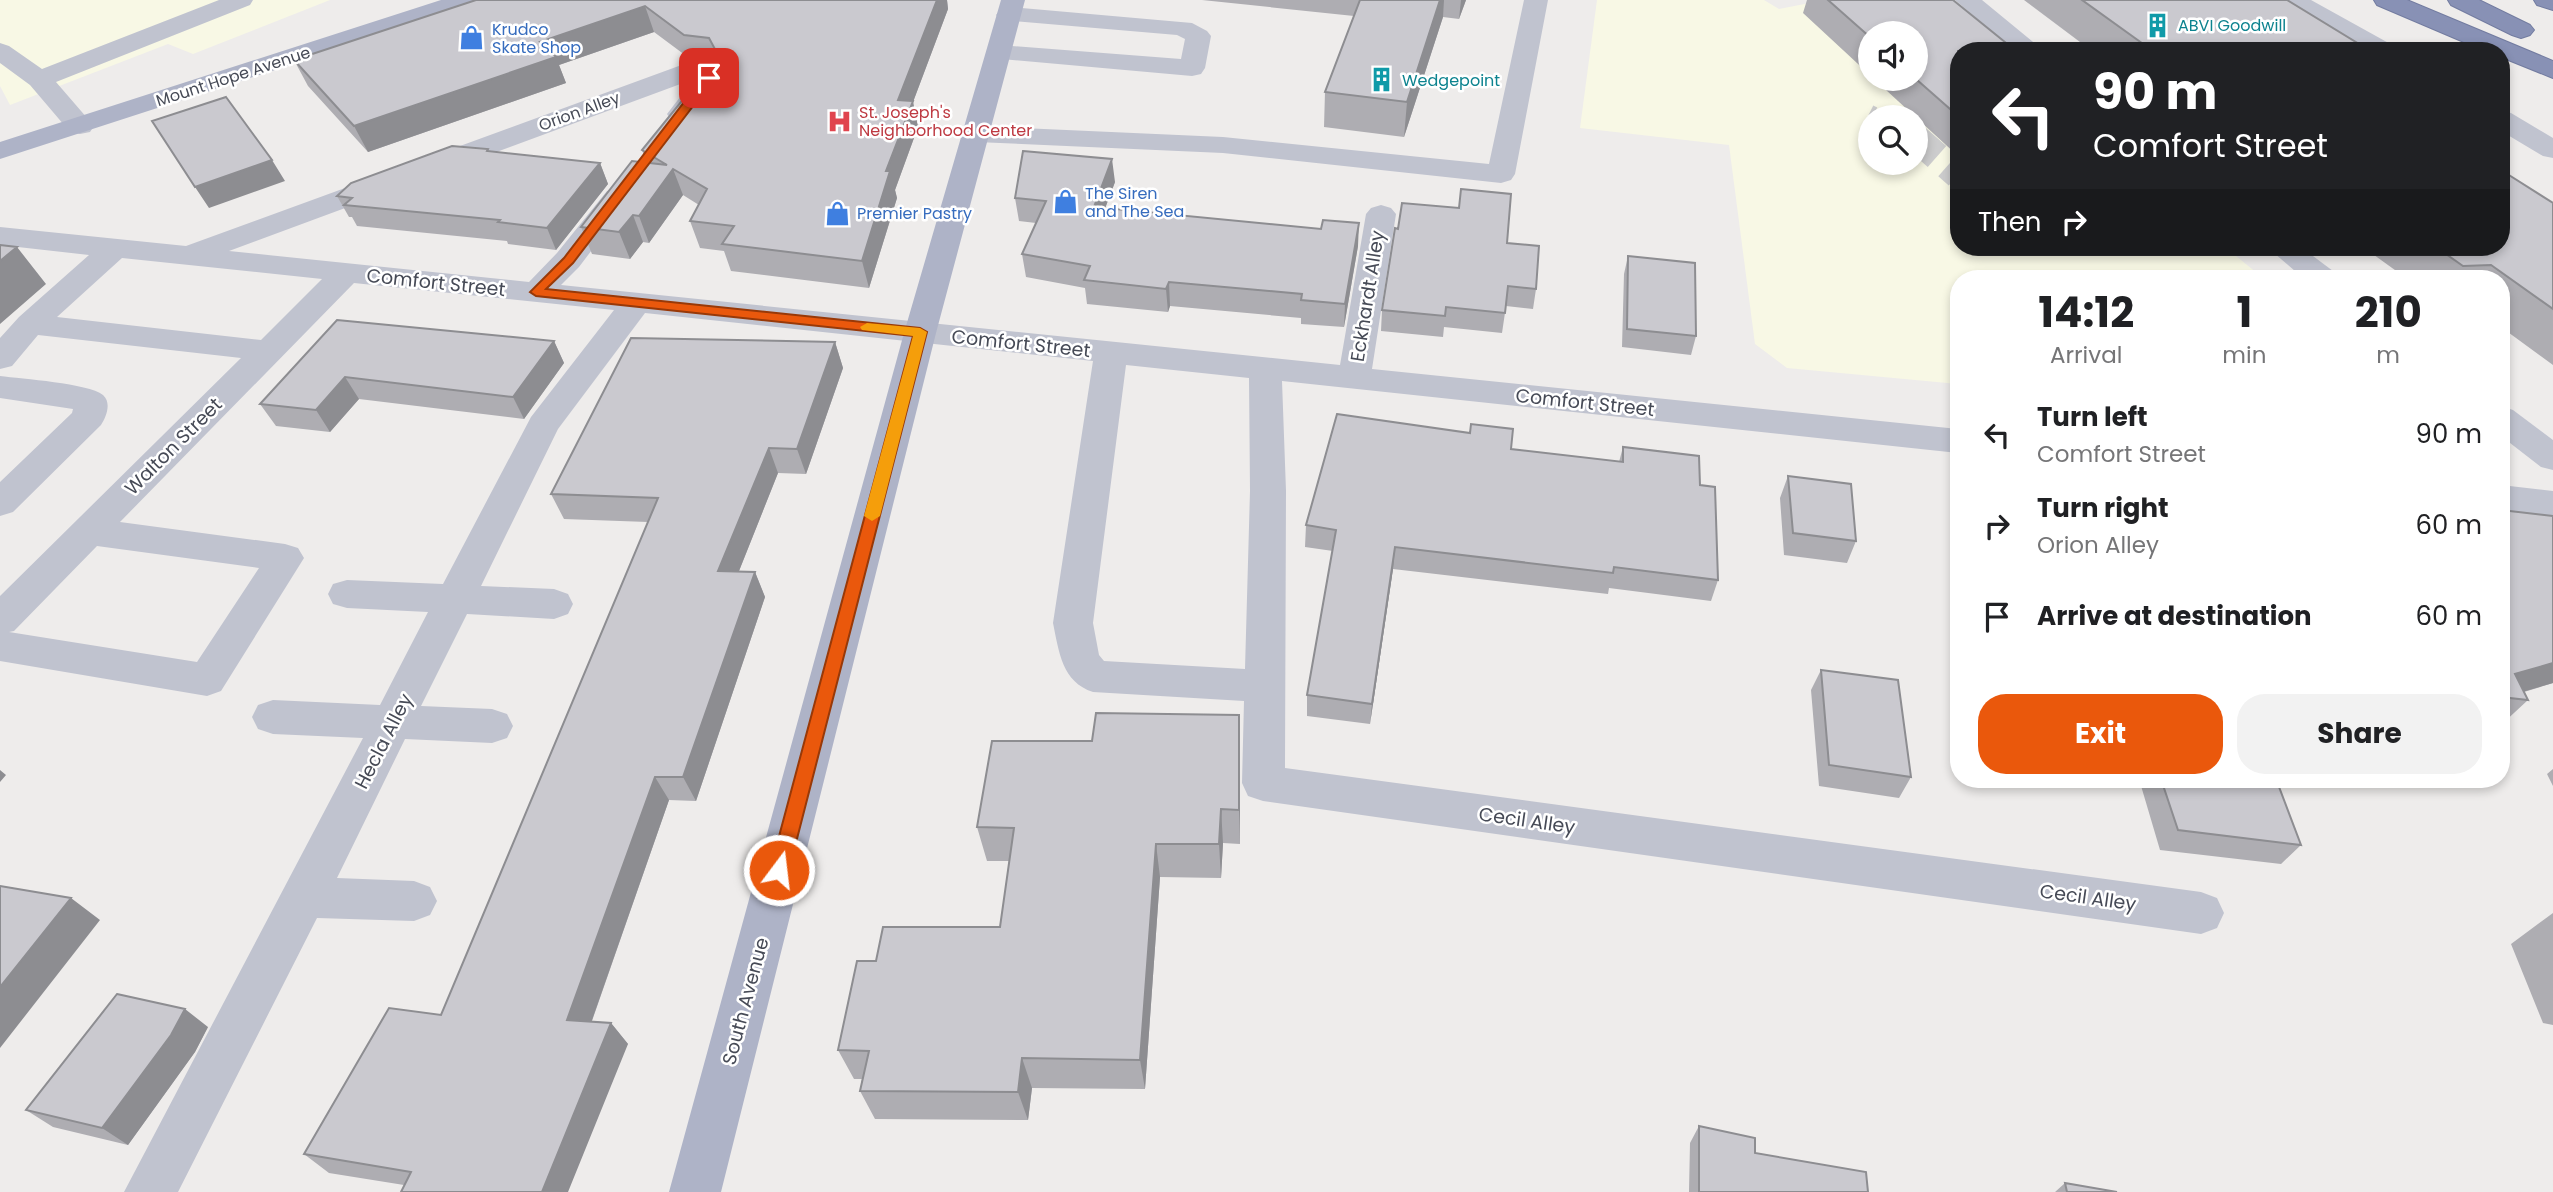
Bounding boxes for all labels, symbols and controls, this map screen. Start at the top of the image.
building icon: ABVI Goodwill [2144,11,2172,39]
place label: ABVI Goodwill [2178,14,2286,37]
place label: Krudco Skate Shop [492,18,581,59]
map controls [1858,21,1928,175]
button: sound [1858,21,1928,91]
shop icon: Krudco Skate Shop [458,24,486,52]
street label: Mount Hope Avenue [153,41,313,112]
pin [679,48,739,108]
text: 90 m [2093,58,2217,126]
icon: arrive [690,59,728,97]
building icon: Wedgepoint [1368,66,1396,94]
place label: Wedgepoint [1402,69,1500,92]
icon: left [1978,70,2069,161]
street label: Orion Alley [535,86,623,137]
place label: St. Joseph's Neighborhood Center [859,101,1032,142]
button: search [1858,105,1928,175]
hospital icon: St. Joseph's Neighborhood Center [825,107,853,135]
text: Comfort Street [2093,123,2328,168]
place label: The Siren and The Sea [1085,182,1184,223]
shop icon: The Siren and The Sea [1051,188,1079,216]
shop icon: Premier Pastry [823,199,851,227]
place label: Premier Pastry [857,202,972,225]
icon: right [2055,203,2093,241]
text: Then [1978,204,2041,240]
street label: Eckhardt Alley [1344,228,1391,364]
street label: Comfort Street [365,262,507,303]
text: 14:12 [2038,283,2134,342]
text: 1 [2236,283,2252,342]
text: 210 [2355,283,2422,342]
street label: Comfort Street [950,323,1092,364]
text: Arrival [2050,339,2122,371]
text: min [2222,339,2266,371]
text: m [2376,339,2400,371]
street label: Comfort Street [1514,382,1656,423]
street label: Walton Street [119,391,228,501]
text: Turn left [2037,399,2148,435]
icon: left [1978,416,2016,454]
text: 90 m [2416,416,2482,452]
text: Comfort Street [2037,438,2206,470]
text: Turn right [2037,490,2169,526]
icon: right [1978,507,2016,545]
text: 60 m [2415,507,2482,543]
text: Orion Alley [2037,529,2159,561]
icon: arrive [1978,598,2016,636]
text: Arrive at destination [2037,598,2312,634]
text: 60 m [2415,598,2482,634]
street label: Hecla Alley [348,689,419,794]
button: Exit [1978,694,2223,774]
button: Share [2237,694,2482,774]
street label: Cecil Alley [1477,800,1577,841]
position arrow [742,833,816,907]
street label: Cecil Alley [2038,877,2138,918]
street label: South Avenue [715,934,775,1068]

